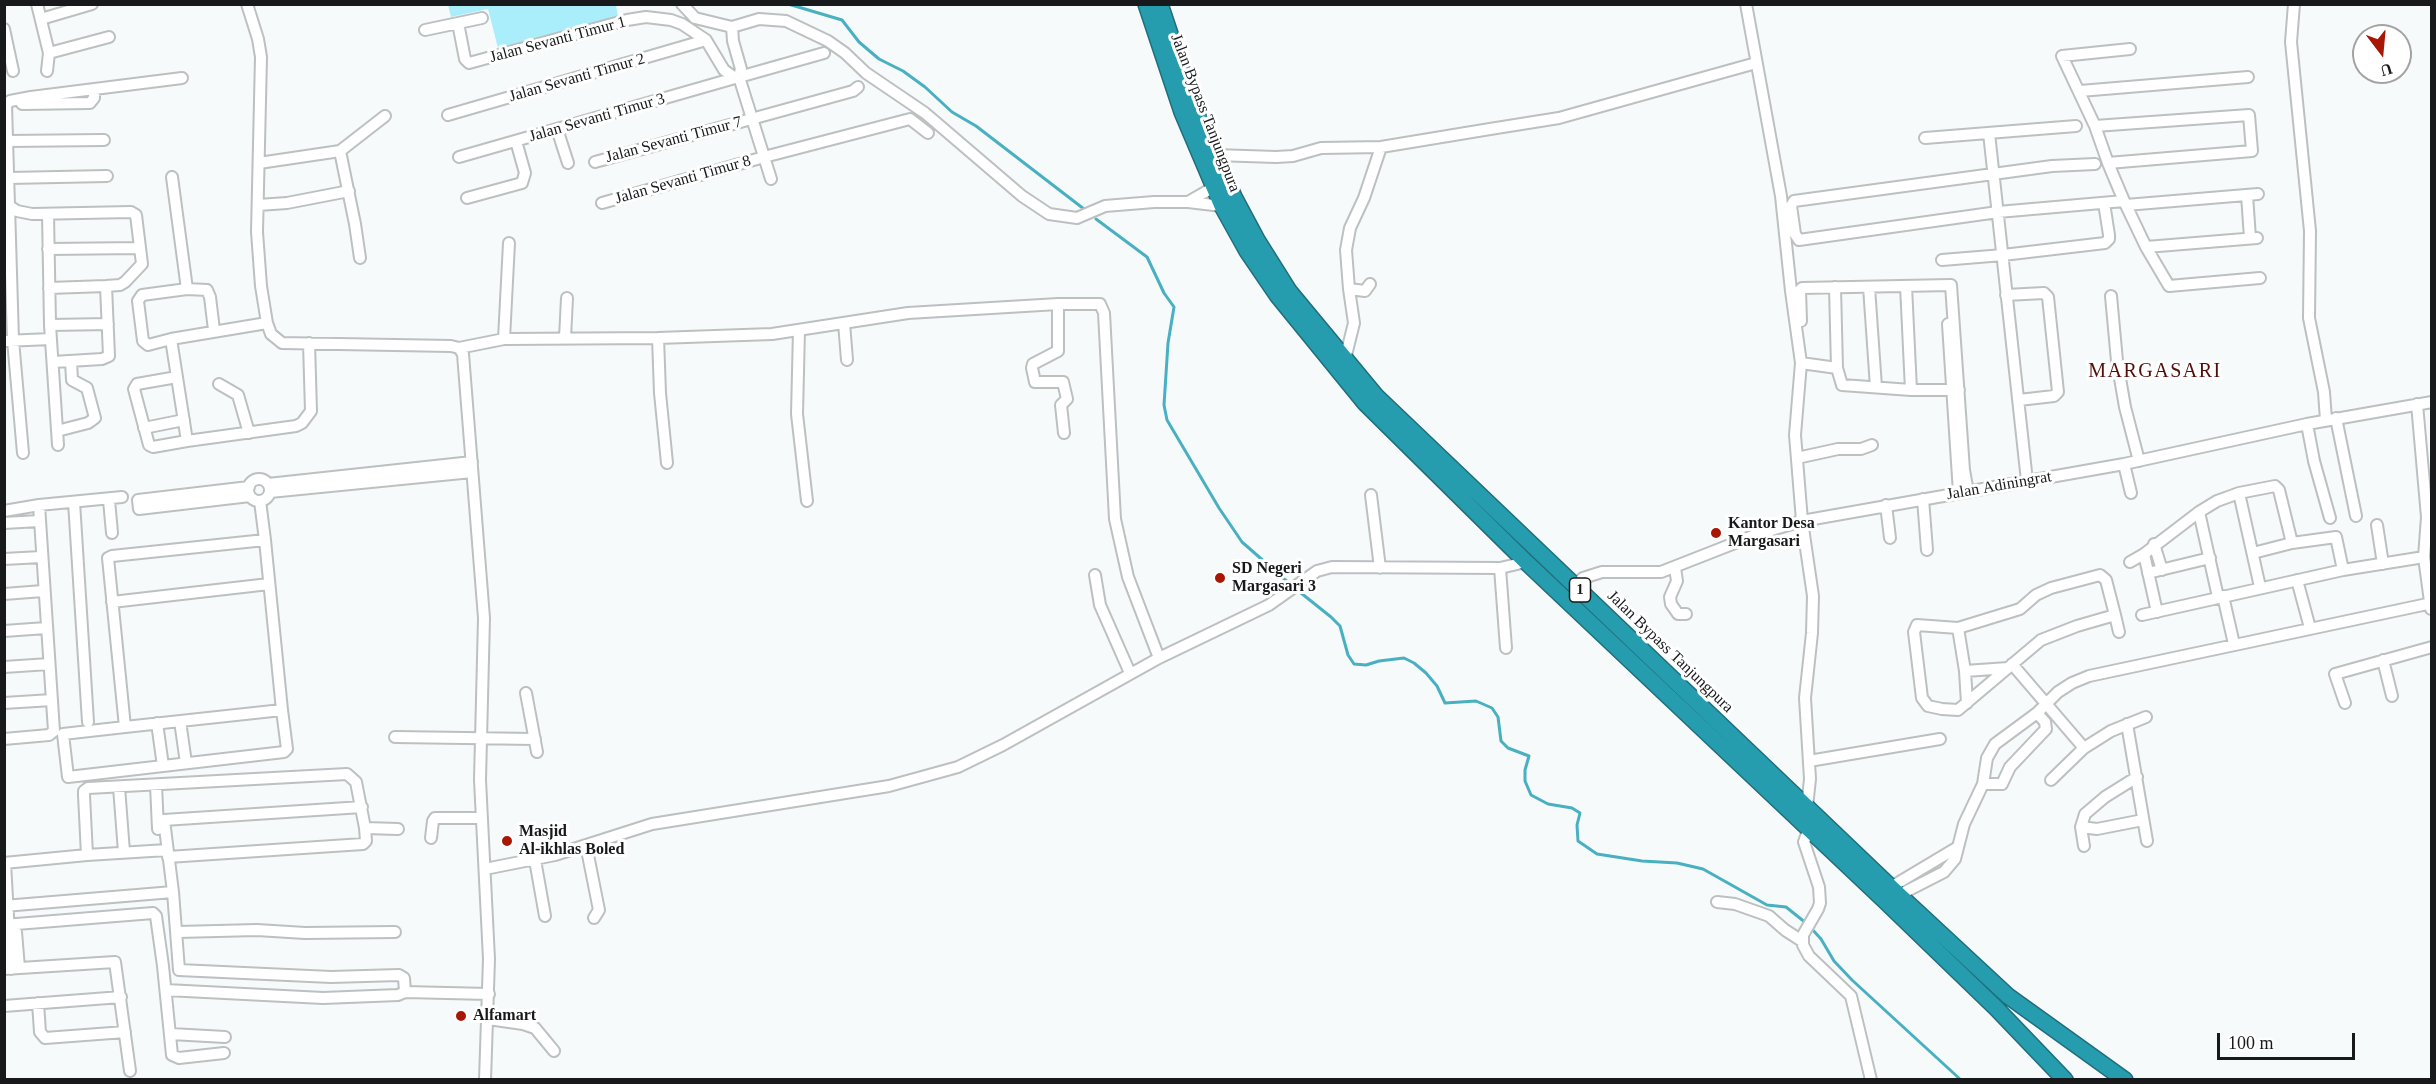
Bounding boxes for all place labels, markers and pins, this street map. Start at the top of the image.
place label: Kantor Desa Margasari [1728,514,1815,552]
marker: Kantor Desa Margasari [1709,526,1723,540]
place label: SD Negeri Margasari 3 [1232,559,1316,597]
marker: SD Negeri Margasari 3 [1213,571,1227,585]
place label: Masjid Al-ikhlas Boled [519,822,624,860]
marker: Masjid Al-ikhlas Boled [500,834,514,848]
place label: Alfamart [473,1006,536,1026]
marker: Alfamart [454,1009,468,1023]

